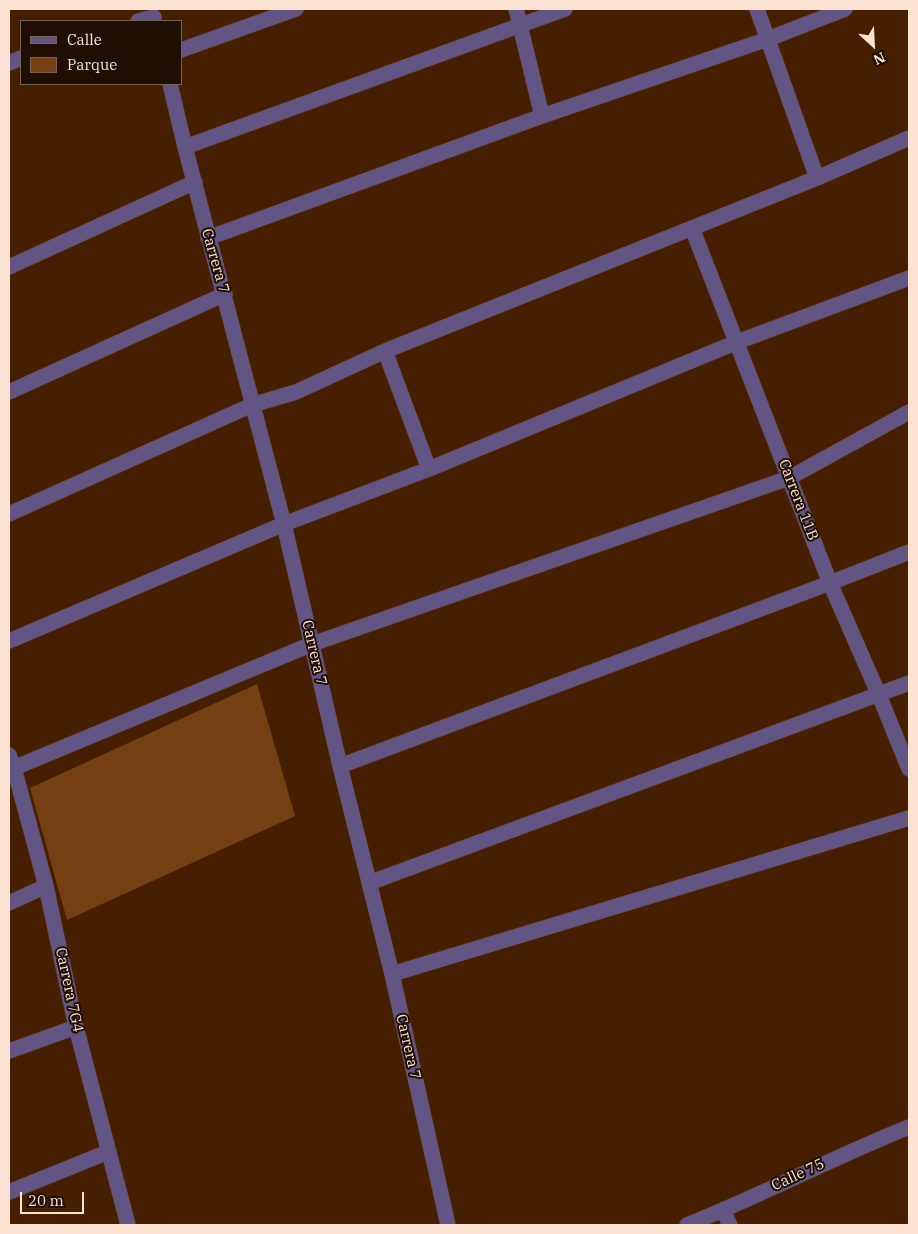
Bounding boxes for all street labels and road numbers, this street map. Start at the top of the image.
street label: Carrera 7 [197,227,233,295]
street label: Carrera 11B [774,457,822,543]
street label: Carrera 7 [298,619,330,687]
street label: Carrera 7G4 [51,946,87,1034]
street label: Carrera 7 [392,1013,424,1081]
street label: Calle 75 [769,1155,827,1195]

